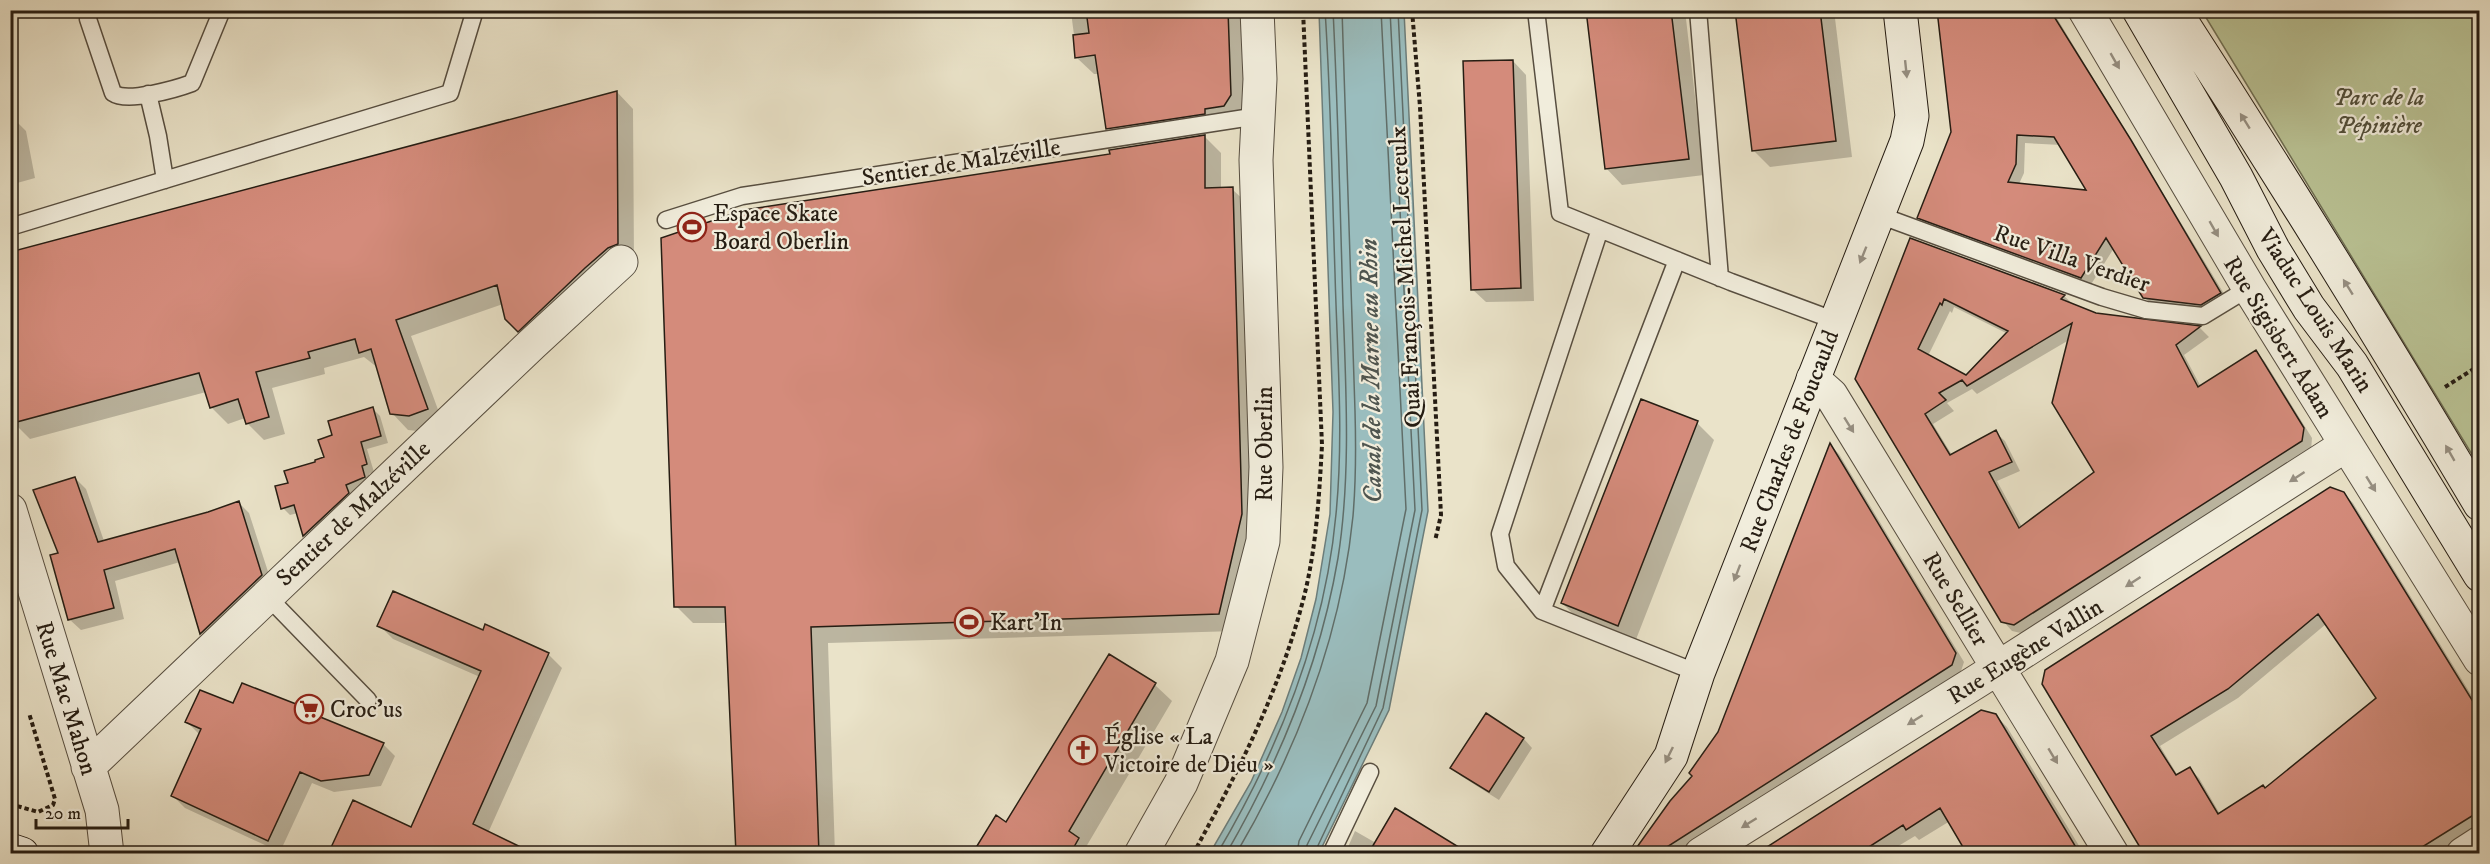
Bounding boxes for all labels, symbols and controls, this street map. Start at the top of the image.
one-way arrow [2110,53,2121,69]
one-way arrow [1901,59,1911,78]
park label: Parc de la Pépinière [2334,83,2424,141]
one-way arrow [2240,113,2251,129]
street label: Quai François-Michel Lecreulx [1383,125,1429,429]
street label: Sentier de Malzéville [860,132,1063,193]
place label: Espace Skate Board Oberlin [713,199,849,257]
sports icon: Espace Skate Board Oberlin [676,211,708,243]
street label: Rue Villa Verdier [1990,218,2154,300]
one-way arrow [2209,221,2219,238]
street label: Viaduc Louis Marin [2250,222,2380,399]
water label: Canal de la Marne au Rhin [1353,238,1390,504]
one-way arrow [1858,246,1868,264]
street label: Rue Sigisbert Adam [2216,251,2340,424]
one-way arrow [2343,279,2354,295]
street label: Rue Charles de Foucauld [1734,326,1846,557]
street label: Rue Oberlin [1250,386,1280,502]
one-way arrow [1844,417,1855,433]
street label: Sentier de Malzéville [270,434,437,593]
one-way arrow [2445,444,2455,461]
one-way arrow [2289,471,2305,482]
one-way arrow [2366,476,2377,493]
street label: Rue Sellier [1915,547,1995,652]
one-way arrow [1732,564,1742,582]
one-way arrow [2125,576,2141,587]
street label: Rue Eugène Vallin [1942,592,2109,712]
sports icon: Kart'In [953,606,985,638]
place label: Kart'In [990,608,1063,638]
street label: Rue Mac Mahon [28,618,104,779]
supermarket icon: Croc'us [293,693,325,725]
place label: Croc'us [330,695,403,725]
one-way arrow [1907,715,1923,726]
place label: Église « La Victoire de Dieu » [1103,722,1274,780]
church icon: Église « La Victoire de Dieu » [1067,734,1099,766]
one-way arrow [1665,747,1674,764]
one-way arrow [2047,748,2058,764]
scale bar [36,792,128,830]
text: 20 m [45,803,81,825]
one-way arrow [1741,818,1758,829]

